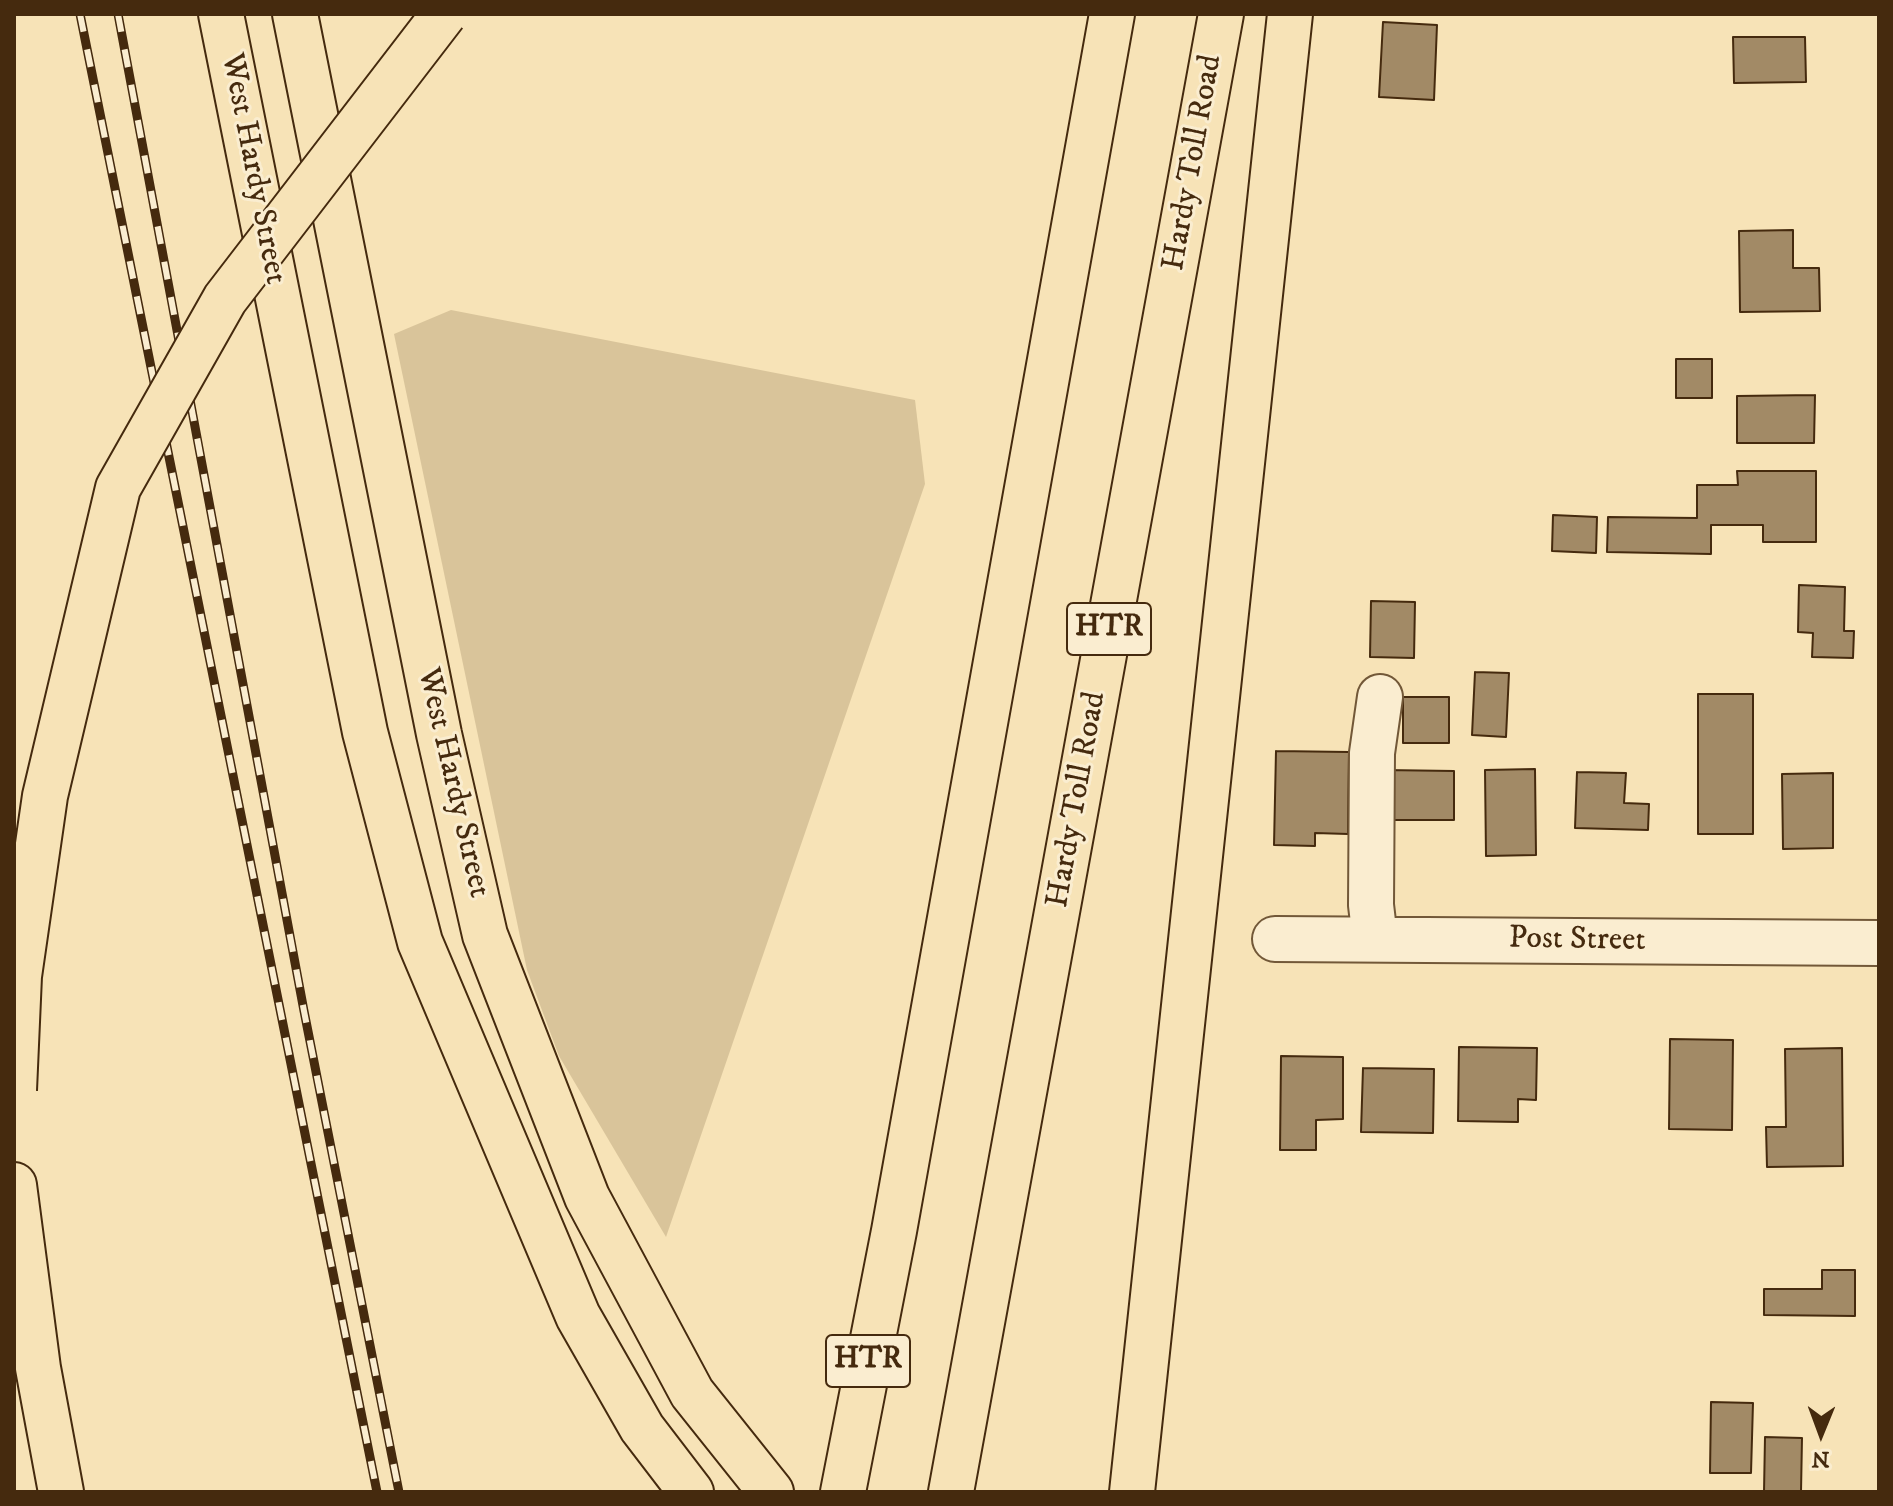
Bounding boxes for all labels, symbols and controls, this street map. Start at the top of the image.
street label: West Hardy Street [211,50,293,288]
street label: Hardy Toll Road [1156,52,1232,274]
road number: HTR [1067,603,1151,655]
street label: West Hardy Street [407,664,497,902]
street label: Hardy Toll Road [1040,689,1116,911]
street label: Post Street [1508,921,1646,961]
road number: HTR [826,1335,910,1387]
north arrow [1781,1394,1861,1474]
text: N [1811,1445,1830,1472]

